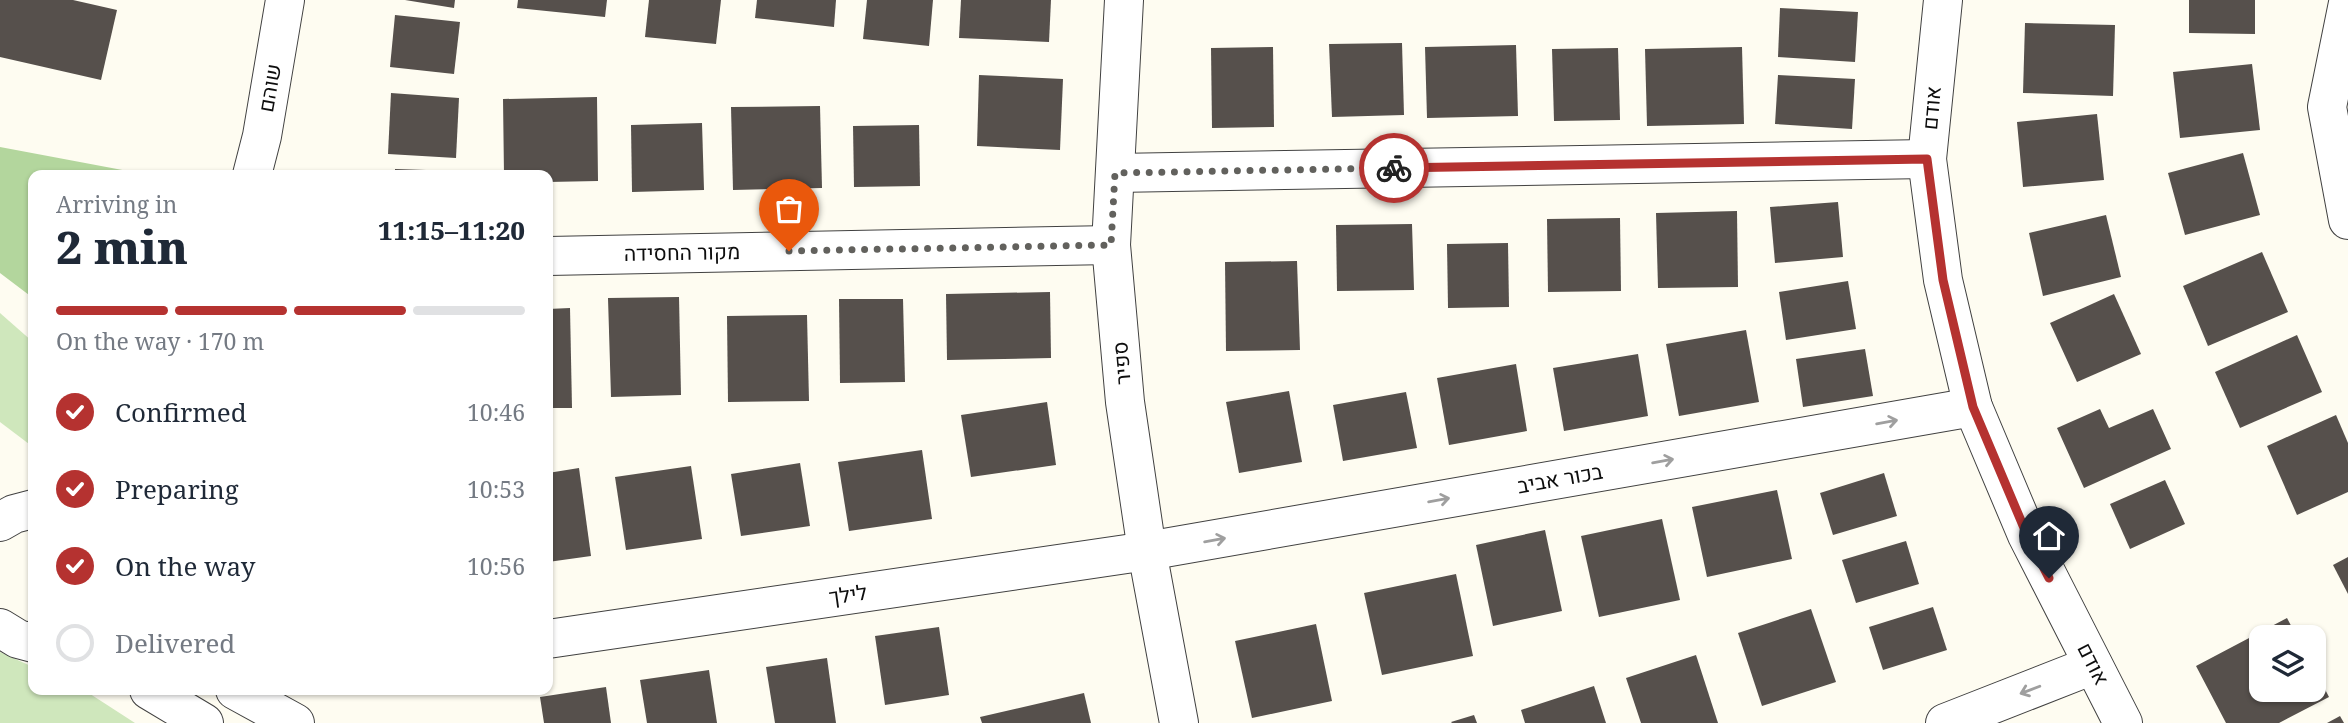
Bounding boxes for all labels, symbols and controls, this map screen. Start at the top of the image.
street label: שוהם [251,61,287,114]
street label: אודם [1915,85,1947,131]
courier [1359,133,1429,203]
icon: bike [1375,149,1413,187]
pin [759,179,819,251]
text: Arriving in [56,188,177,220]
icon: bag [770,190,808,228]
text: 11:15–11:20 [378,212,525,248]
text: 2 min [56,215,188,277]
street label: מקור החסידה [624,237,740,267]
text: On the way · 170 m [56,325,264,357]
street label: ספיר [1105,340,1137,386]
icon: check [56,393,94,431]
text: Confirmed [115,394,247,430]
text: 10:46 [467,396,525,428]
one-way arrow [1875,415,1898,428]
one-way arrow [1651,454,1674,467]
street label: בכור אביב [1515,457,1605,499]
icon: check [56,470,94,508]
text: Preparing [115,471,239,507]
text: 10:53 [467,473,525,505]
one-way arrow [1427,493,1450,507]
pin [2019,506,2079,578]
icon: home [2030,517,2068,555]
one-way arrow [1203,533,1226,546]
icon: check [56,547,94,585]
text: On the way [115,548,255,584]
text: 10:56 [467,550,525,582]
street label: לילך [827,577,869,611]
text: Delivered [115,625,235,661]
map controls [2249,625,2326,702]
button: layers [2249,625,2326,702]
street label: אודם [2071,638,2116,689]
one-way arrow [2019,685,2041,698]

